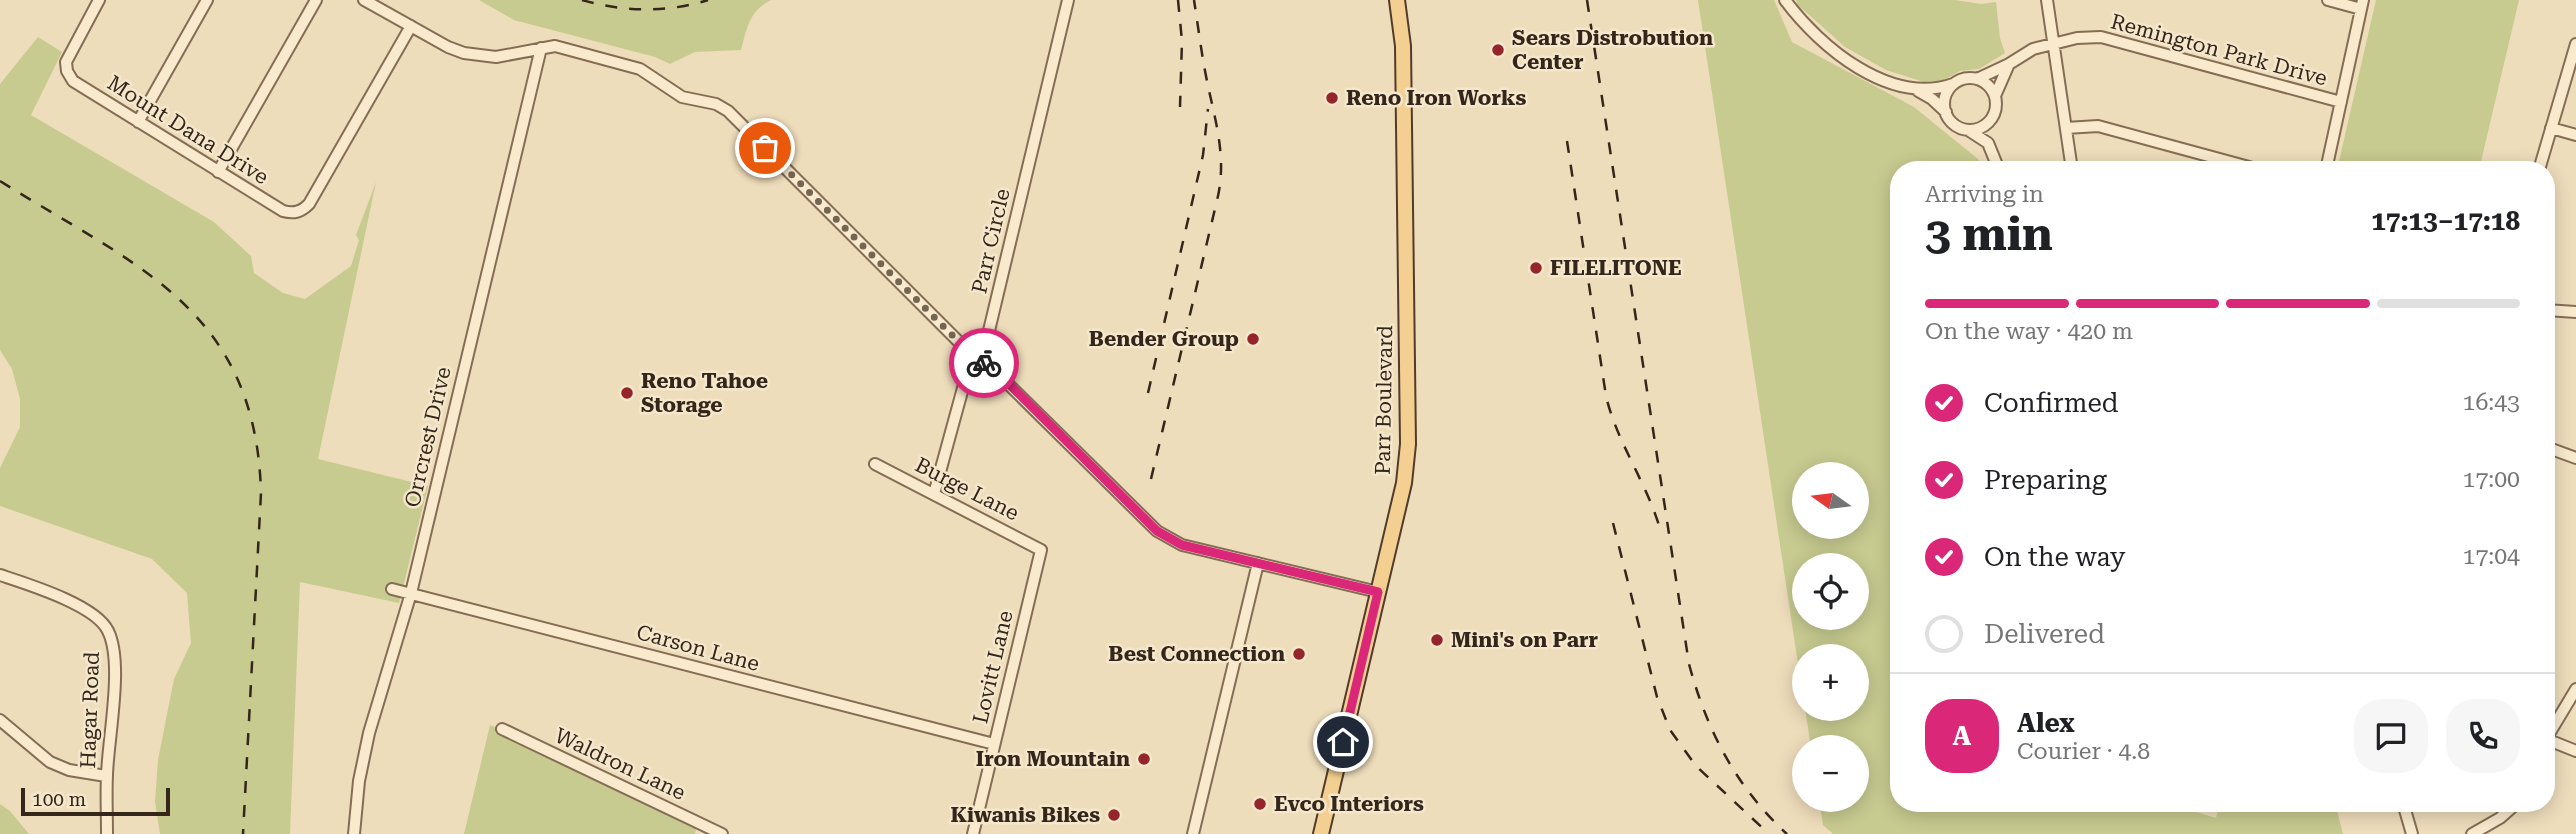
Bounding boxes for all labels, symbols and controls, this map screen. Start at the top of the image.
street label: Remington Park Drive [2108,10,2330,90]
place label: Sears Distrobution Center [1512,26,1713,74]
marker: Sears Distrobution Center [1490,42,1506,58]
street label: Mount Dana Drive [103,71,273,189]
place label: Reno Iron Works [1346,86,1526,110]
marker: Reno Iron Works [1324,90,1340,106]
pin [735,118,795,178]
icon: bag [746,129,784,167]
text: Arriving in [1925,181,2044,208]
street label: Parr Circle [967,186,1015,296]
text: 17:13–17:18 [2371,206,2520,236]
text: 3 min [1925,207,2053,261]
place label: FILELITONE [1550,256,1682,280]
marker: FILELITONE [1528,260,1544,276]
text: On the way · 420 m [1925,318,2133,345]
street label: Parr Boulevard [1371,324,1397,475]
place label: Bender Group [1089,327,1239,351]
courier [949,328,1019,398]
marker: Bender Group [1245,331,1261,347]
icon: bike [965,344,1003,382]
street label: Orrcrest Drive [400,364,456,510]
place label: Reno Tahoe Storage [641,369,768,417]
icon: check [1925,384,1963,422]
marker: Reno Tahoe Storage [619,385,635,401]
text: Confirmed [1984,388,2119,418]
text: 16:43 [2463,389,2520,416]
street label: Burge Lane [911,453,1023,525]
icon: check [1925,461,1963,499]
north arrow [1792,462,1869,539]
map controls [1792,462,1869,812]
text: Preparing [1984,465,2107,495]
text: 17:00 [2463,466,2520,493]
icon: check [1925,538,1963,576]
text: On the way [1984,542,2125,572]
text: 17:04 [2463,543,2520,570]
button: locate [1792,553,1869,630]
street label: Lovitt Lane [968,608,1018,726]
text: Delivered [1984,619,2105,649]
street label: Carson Lane [634,620,762,676]
place label: Mini's on Parr [1451,628,1599,652]
marker: Mini's on Parr [1429,632,1445,648]
place label: Best Connection [1108,642,1285,666]
button: + [1792,644,1869,721]
marker: Best Connection [1291,646,1307,662]
street label: Hagar Road [76,650,104,769]
button: chat [2354,699,2428,773]
button: phone [2446,699,2520,773]
text: Alex [2017,708,2075,738]
pin [1313,712,1373,772]
text: A [1953,721,1971,751]
street label: Waldron Lane [551,723,689,805]
icon: home [1324,723,1362,761]
button: − [1792,735,1869,812]
text: Courier · 4.8 [2017,738,2150,765]
place label: Iron Mountain [976,747,1130,771]
marker: Iron Mountain [1136,751,1152,767]
scale bar [21,785,170,817]
text: 100 m [32,788,86,811]
place label: Evco Interiors [1274,792,1424,816]
marker: Evco Interiors [1252,796,1268,812]
place label: Kiwanis Bikes [950,803,1100,827]
marker: Kiwanis Bikes [1106,807,1122,823]

